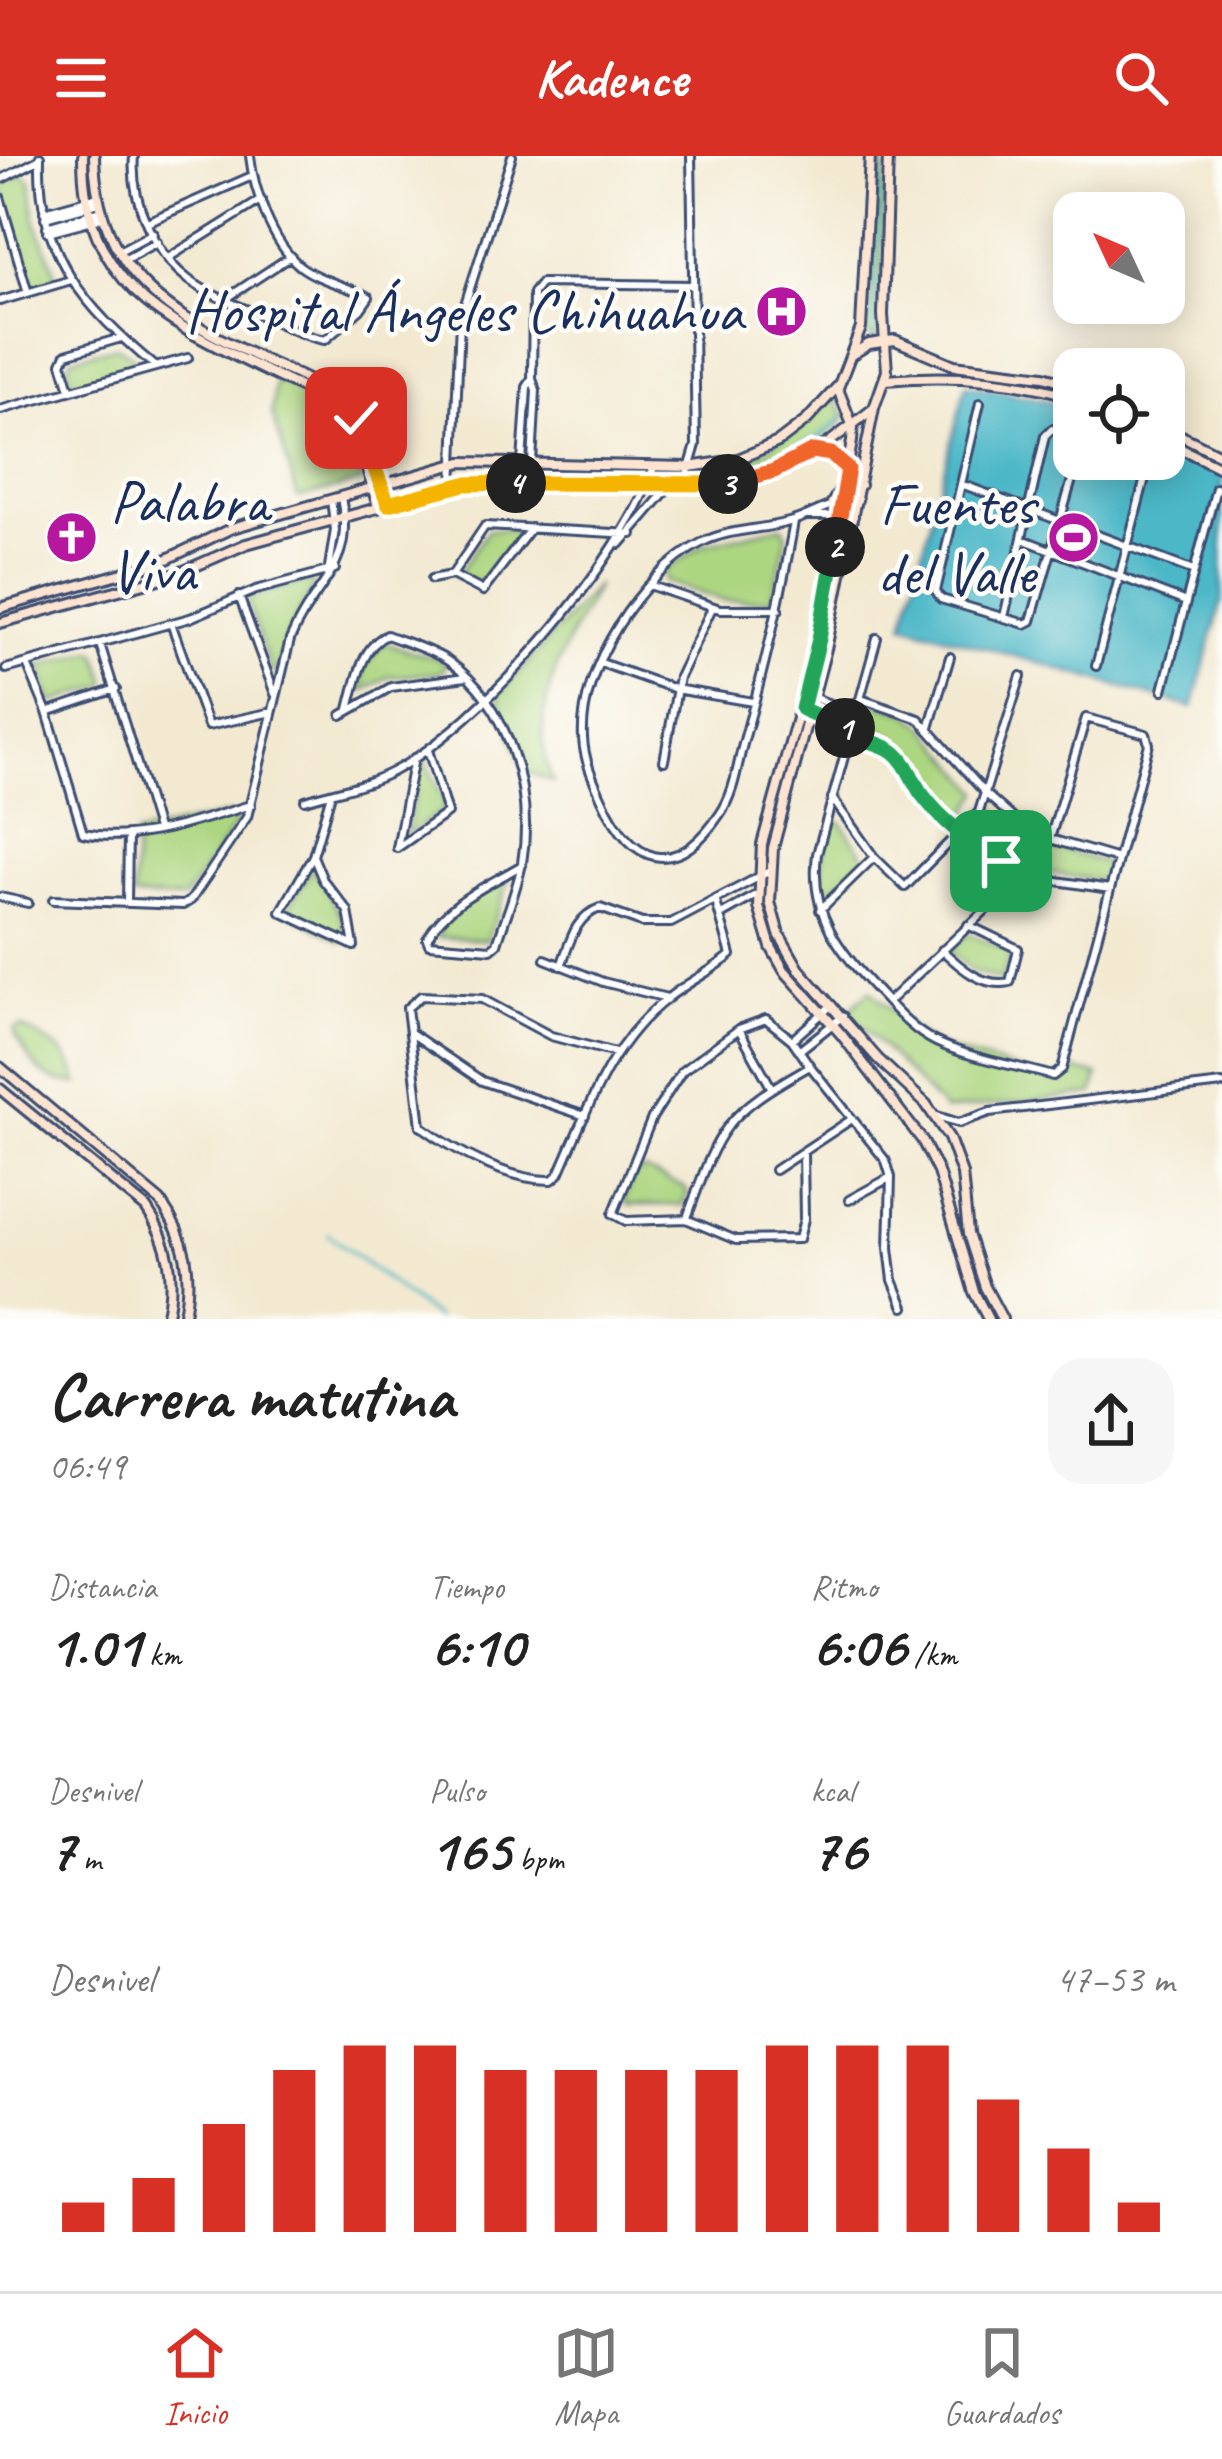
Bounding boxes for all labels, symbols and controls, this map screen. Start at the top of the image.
text: Kadence [535,44,687,112]
icon: menu [48,45,114,111]
icon: search [1108,45,1174,111]
north arrow [1053,192,1185,324]
map controls [1053,192,1185,480]
place label: Hospital Ángeles Chihuahua [185,273,747,349]
hospital icon: Hospital Ángeles Chihuahua [754,283,810,339]
button: locate [1053,348,1185,480]
pin [305,367,407,469]
icon: check [323,385,389,451]
pin: 4 [486,453,546,513]
pin: 3 [698,454,758,514]
text: 4 [509,462,523,504]
text: 3 [721,463,735,505]
place label: Palabra Viva [110,464,274,609]
place label: Fuentes del Valle [877,466,1040,611]
church icon: Palabra Viva [43,509,99,565]
sports icon: Fuentes del Valle [1046,510,1102,566]
pin: 2 [805,517,865,577]
text: 2 [828,526,842,568]
pin: 1 [815,698,875,758]
text: 1 [838,707,852,749]
pin [950,810,1052,912]
icon: arrive [968,828,1034,894]
text: Carrera matutina [48,1355,454,1438]
button: share [1048,1358,1174,1484]
text: 06:49 [48,1442,126,1491]
text: Distancia [48,1566,156,1608]
text: Tiempo [429,1566,504,1608]
text: Ritmo [811,1566,877,1608]
text: 1.01 [48,1608,141,1684]
text: 6:10 [429,1608,523,1684]
text: 6:06 [811,1608,906,1684]
text: km [141,1634,181,1676]
text: /km [906,1634,957,1676]
text: Desnivel [48,1770,138,1812]
text: Pulso [429,1770,485,1812]
text: kcal [811,1770,854,1812]
text: 7 [48,1812,75,1888]
text: 165 [429,1812,511,1888]
text: 76 [811,1812,866,1888]
text: m [75,1838,101,1880]
text: bpm [511,1838,564,1880]
text: Desnivel [48,1955,154,2004]
text: 47–53 m [1055,1955,1174,2004]
tab: Inicio [162,2320,228,2434]
tab: Mapa [553,2320,619,2434]
tab: Guardados [944,2320,1060,2434]

